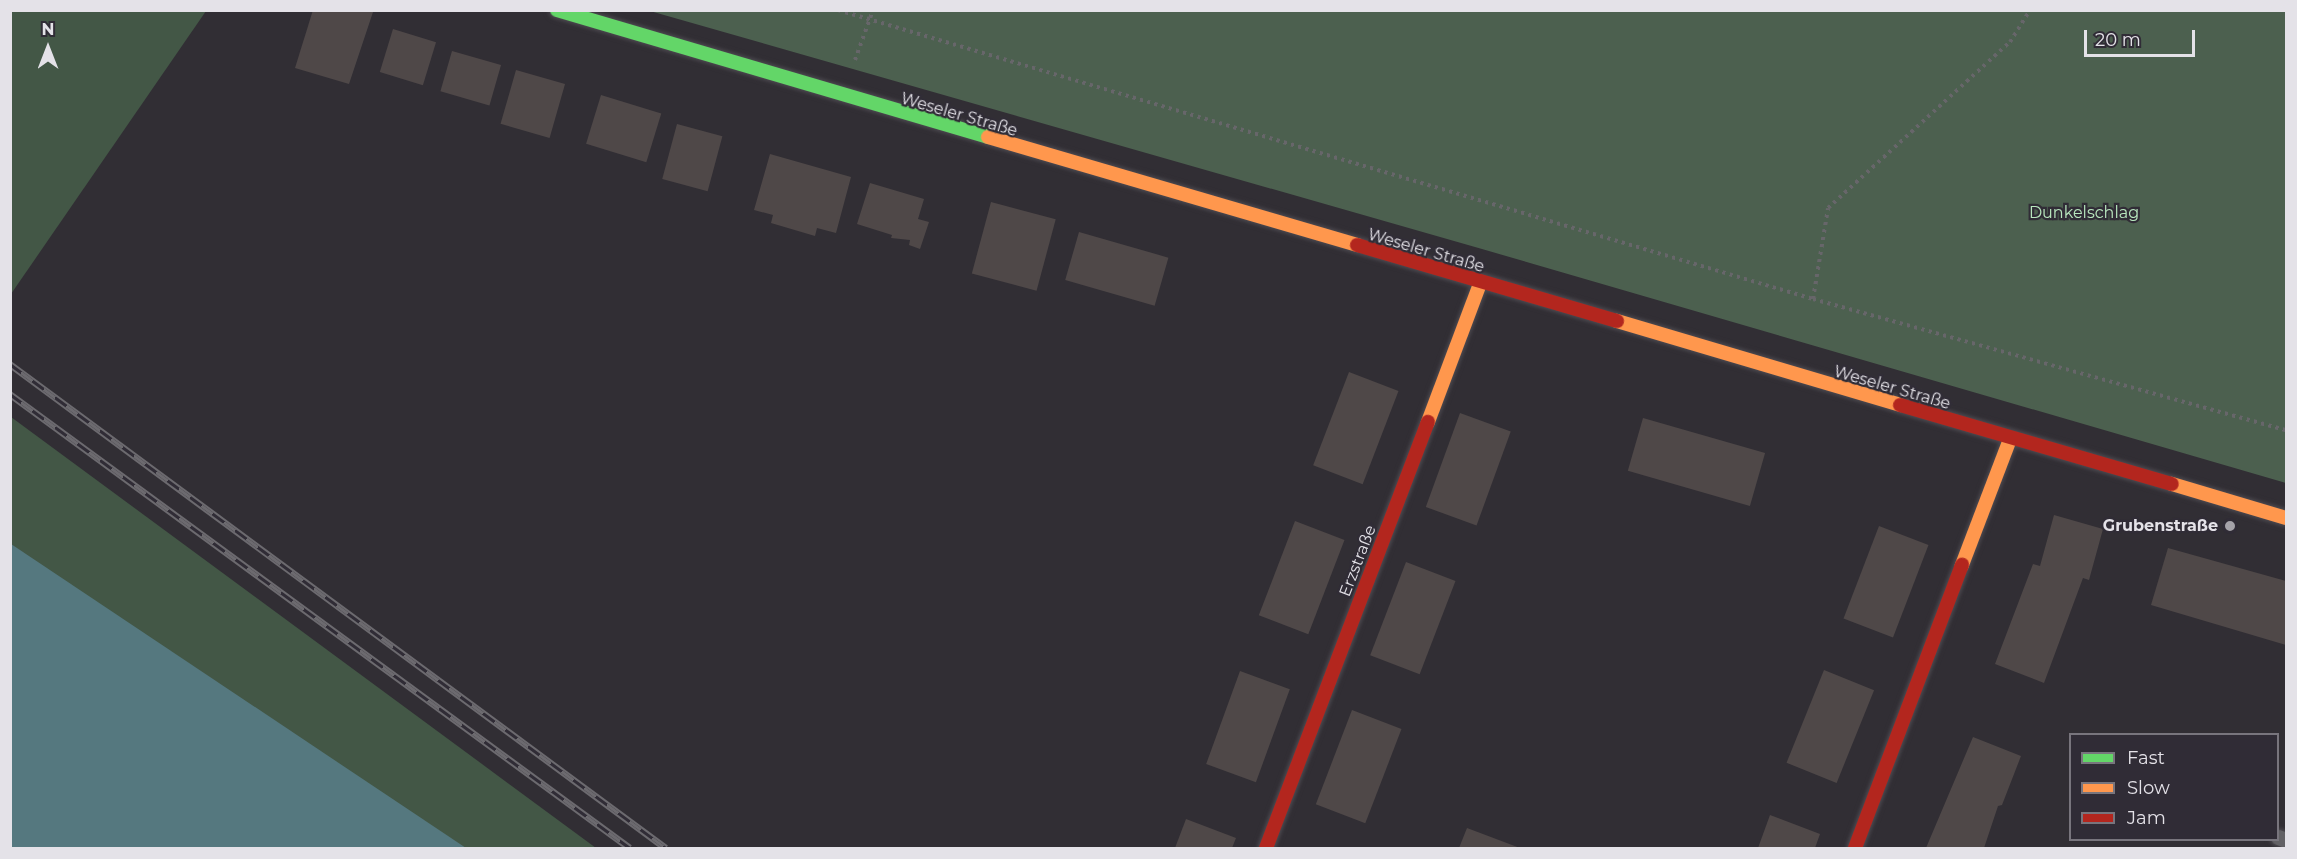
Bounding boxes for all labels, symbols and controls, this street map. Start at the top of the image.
north arrow [18,18,78,78]
scale bar [2087,18,2198,56]
text: N [42,20,54,39]
text: 20 m [2095,29,2141,51]
street label: Weseler Straße [898,89,1020,141]
park label: Dunkelschlag [2029,203,2139,223]
street label: Weseler Straße [1365,225,1487,277]
street label: Weseler Straße [1831,362,1953,414]
place label: Grubenstraße [2103,516,2218,536]
marker: Grubenstraße [2223,519,2237,533]
street label: Erzstraße [1336,522,1380,600]
legend [2069,733,2279,841]
text: Fast [2127,747,2165,769]
text: Slow [2127,777,2170,799]
text: Jam [2127,807,2166,829]

